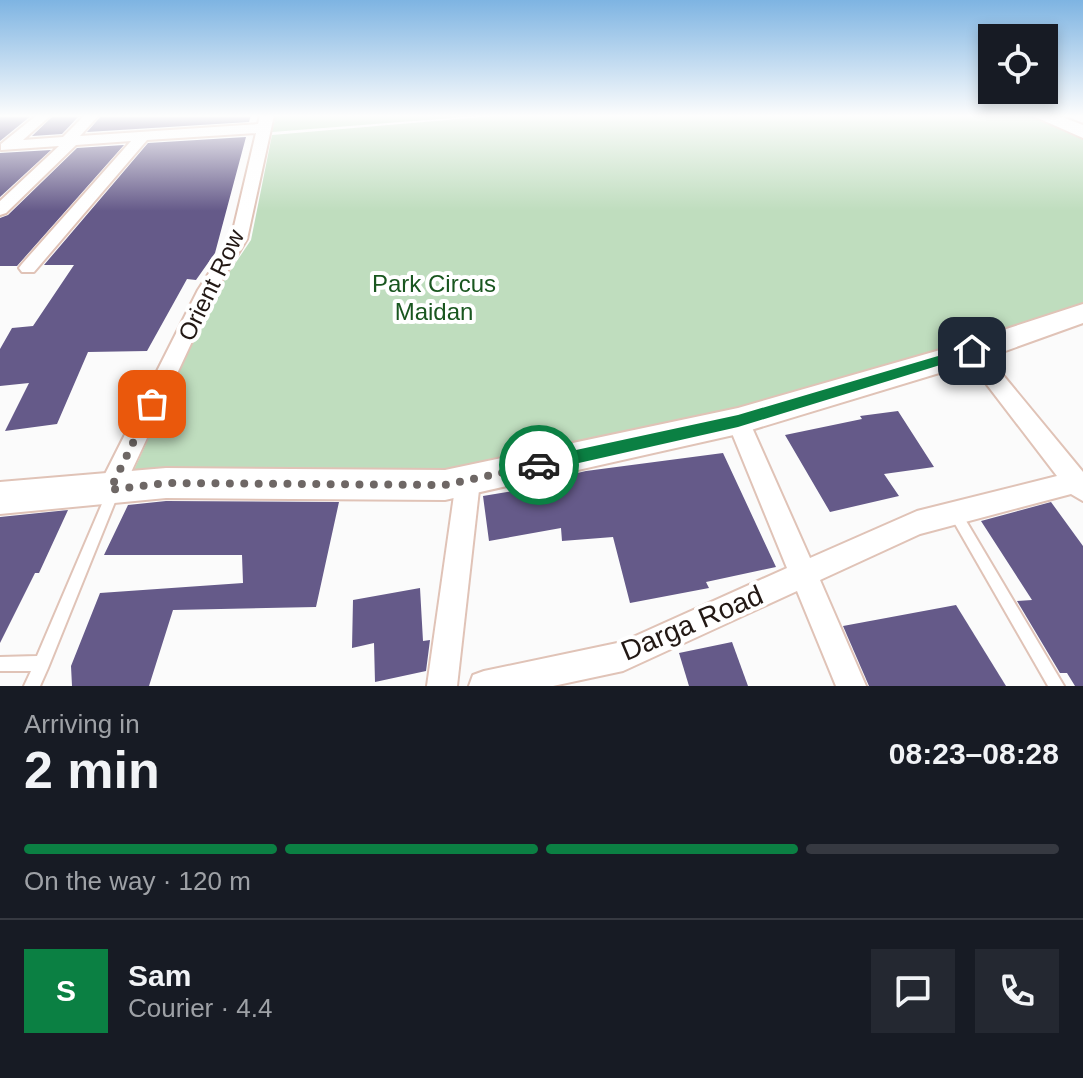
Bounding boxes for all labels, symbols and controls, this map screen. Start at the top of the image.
map controls [978,24,1058,104]
button: locate [978,24,1058,104]
street label: Orient Row [173,225,250,345]
park label: Park Circus Maidan [372,270,496,325]
pin [938,317,1006,385]
icon: home [950,329,994,373]
pin [118,370,186,438]
icon: bag [130,382,174,426]
courier [499,425,579,505]
icon: car [517,443,561,487]
street label: Darga Road [616,579,768,667]
text: Arriving in [24,709,140,739]
text: 08:23–08:28 [889,737,1059,770]
text: 2 min [24,741,160,799]
text: On the way · 120 m [24,866,251,896]
button: chat [871,949,955,1033]
button: phone [975,949,1059,1033]
text: Sam [128,959,191,992]
text: S [56,974,76,1007]
text: Courier · 4.4 [128,993,273,1023]

